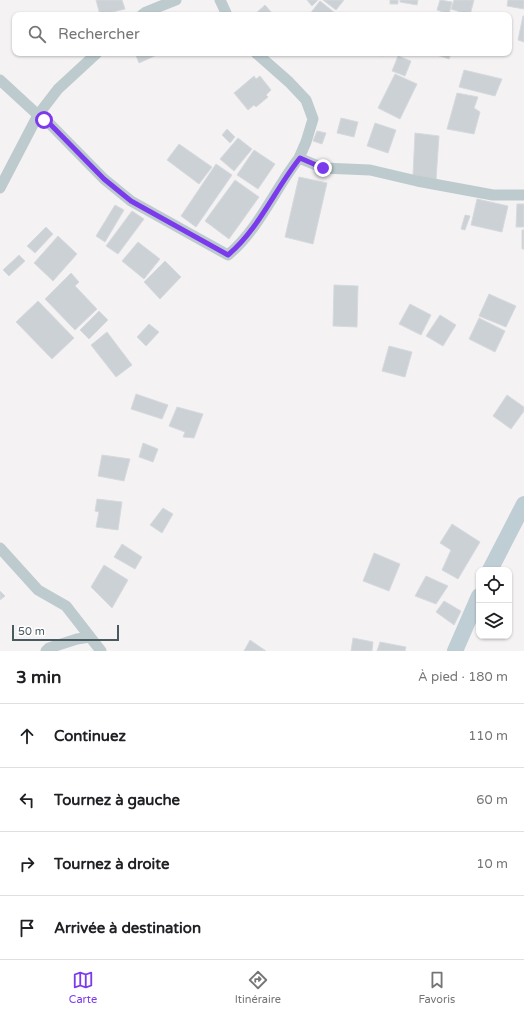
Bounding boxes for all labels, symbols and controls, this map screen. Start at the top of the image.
search box [12,12,512,56]
icon: search [26,23,48,45]
text: Rechercher [58,25,140,43]
route start [35,111,53,129]
route end [314,159,332,177]
map controls [476,567,512,639]
button: locate [476,567,512,603]
button: layers [476,603,512,639]
scale bar [12,623,119,642]
text: 50 m [18,625,45,638]
text: 3 min [16,667,61,688]
text: À pied · 180 m [418,669,508,685]
icon: ahead [16,725,38,747]
text: Continuez [54,727,126,745]
text: 110 m [468,728,508,744]
icon: left [16,789,38,811]
text: Tournez à gauche [54,791,180,809]
text: 60 m [476,792,508,808]
icon: right [16,853,38,875]
text: Tournez à droite [54,855,169,873]
text: 10 m [476,856,508,872]
icon: arrive [16,917,38,939]
text: Arrivée à destination [54,919,201,937]
tab: Carte [69,969,97,1006]
tab: Itinéraire [235,969,281,1006]
tab: Favoris [419,969,455,1006]

